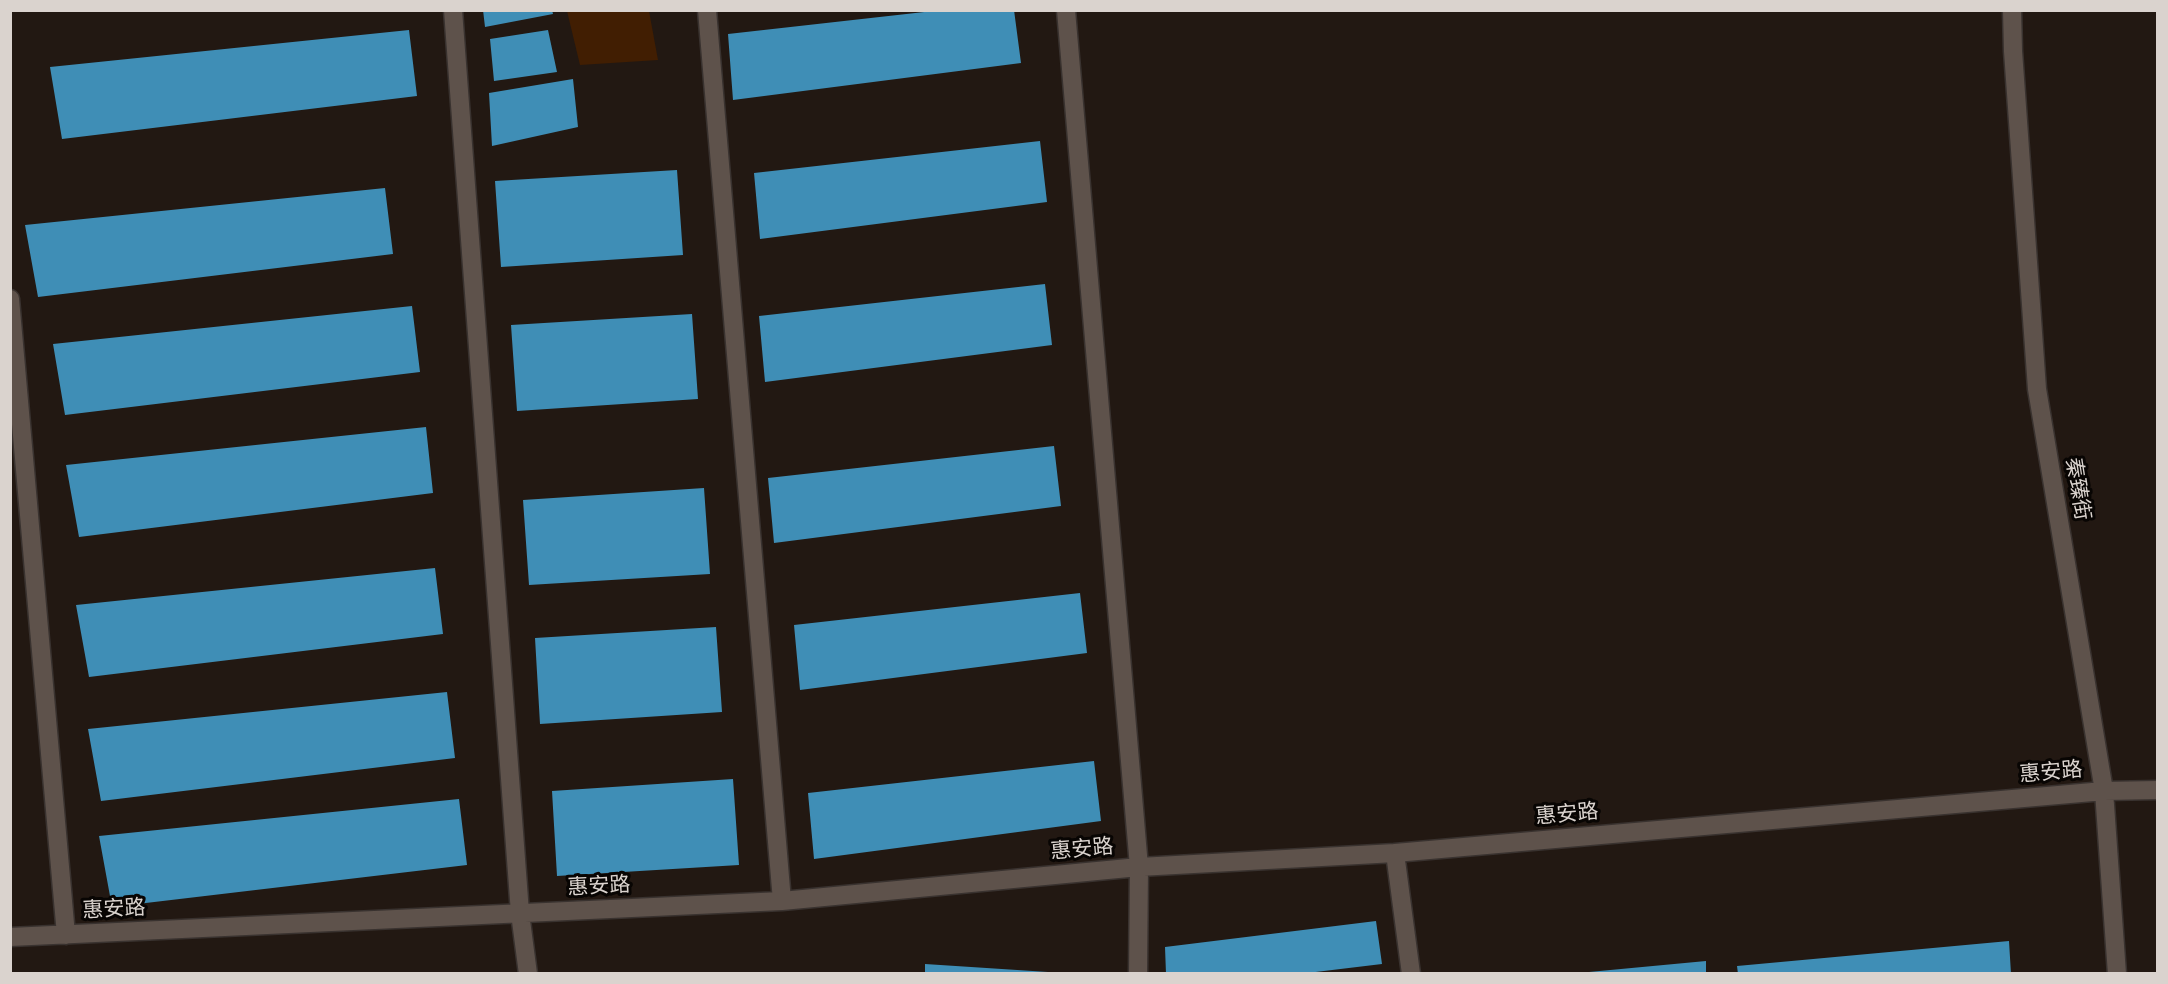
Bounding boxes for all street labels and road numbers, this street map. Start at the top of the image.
street label: 秦臻街 [2060,456,2094,522]
street label: 惠安路 [2019,758,2083,788]
street label: 惠安路 [1535,800,1599,830]
street label: 惠安路 [1050,835,1114,865]
street label: 惠安路 [567,873,631,901]
street label: 惠安路 [82,896,146,924]

